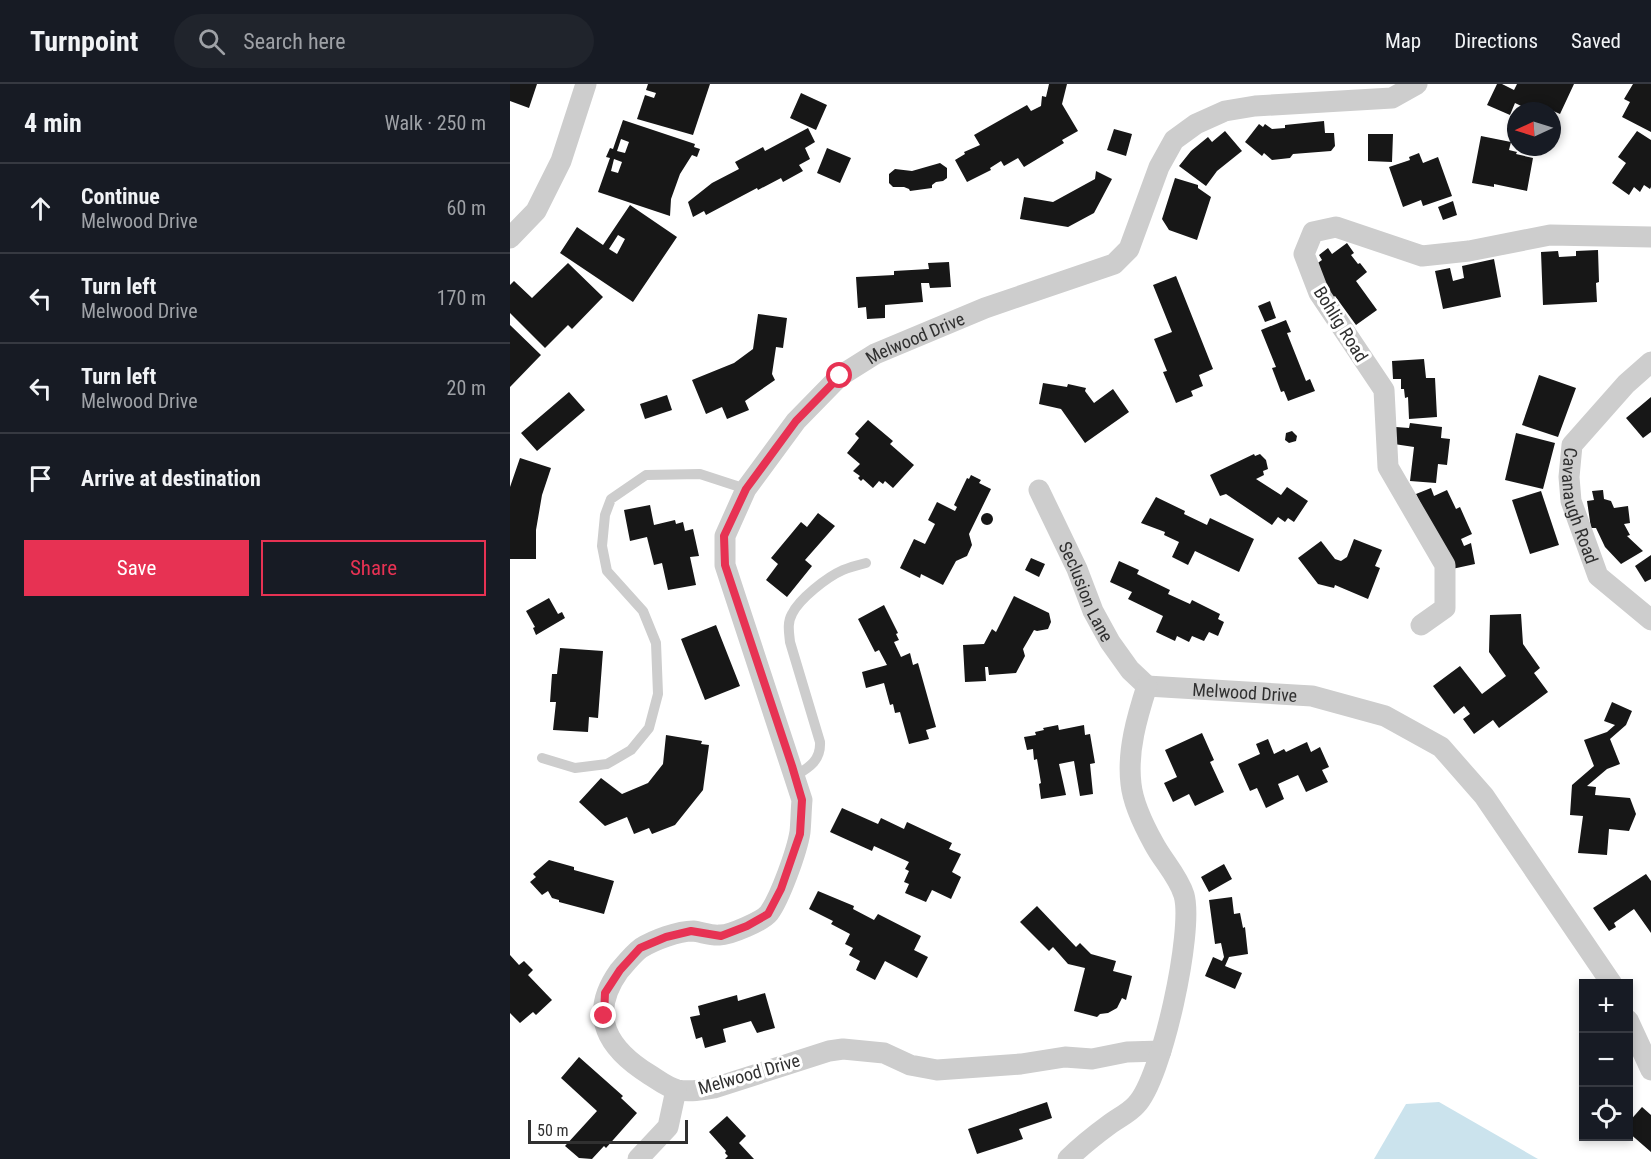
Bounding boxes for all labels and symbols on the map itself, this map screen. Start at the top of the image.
north arrow [1507,102,1561,156]
street label: Bohlig Road [1310,282,1372,366]
street label: Melwood Drive [862,307,967,368]
route start [826,362,852,388]
street label: Cavanaugh Road [1558,447,1603,566]
street label: Seclusion Lane [1055,538,1118,645]
street label: Melwood Drive [1192,678,1298,706]
route end [590,1002,616,1028]
street label: Melwood Drive [696,1049,802,1099]
scale bar [528,1117,688,1144]

